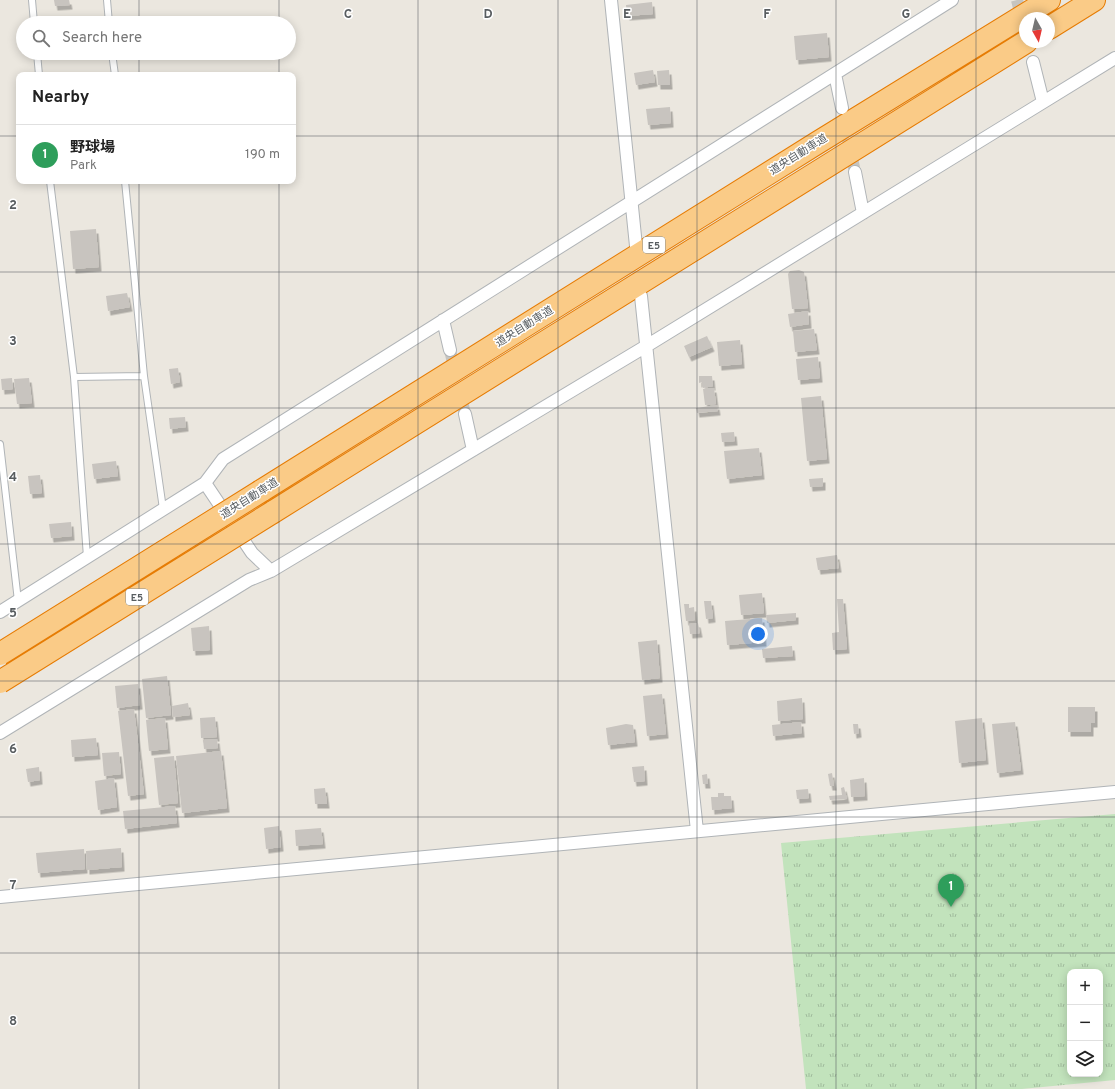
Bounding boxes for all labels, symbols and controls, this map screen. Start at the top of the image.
text: C [344,7,352,23]
text: D [483,7,493,23]
text: E [623,7,631,23]
text: F [763,7,771,23]
text: G [902,7,911,23]
north arrow [1019,12,1055,48]
search box [16,16,296,60]
icon: search [30,27,52,49]
text: Search here [62,29,142,48]
text: Nearby [32,87,89,109]
street label: 道央自動車道 [767,131,830,178]
text: 野球場 [70,139,115,158]
text: 1 [42,147,48,163]
text: 190 m [245,147,280,163]
text: Park [70,158,97,174]
text: 2 [9,198,17,214]
road number: E5 [643,237,665,253]
street label: 道央自動車道 [493,303,556,350]
text: 3 [9,334,17,350]
text: 4 [9,470,17,486]
street label: 道央自動車道 [218,475,281,522]
road number: E5 [126,589,148,605]
text: 5 [9,606,17,622]
your location [748,624,768,644]
text: 6 [9,742,17,758]
pin: 1 [938,874,964,907]
text: 7 [10,878,17,894]
map controls [1067,969,1103,1077]
button: + [1067,969,1103,1005]
button: − [1067,1005,1103,1041]
text: 8 [9,1014,17,1030]
button: layers [1067,1041,1103,1077]

